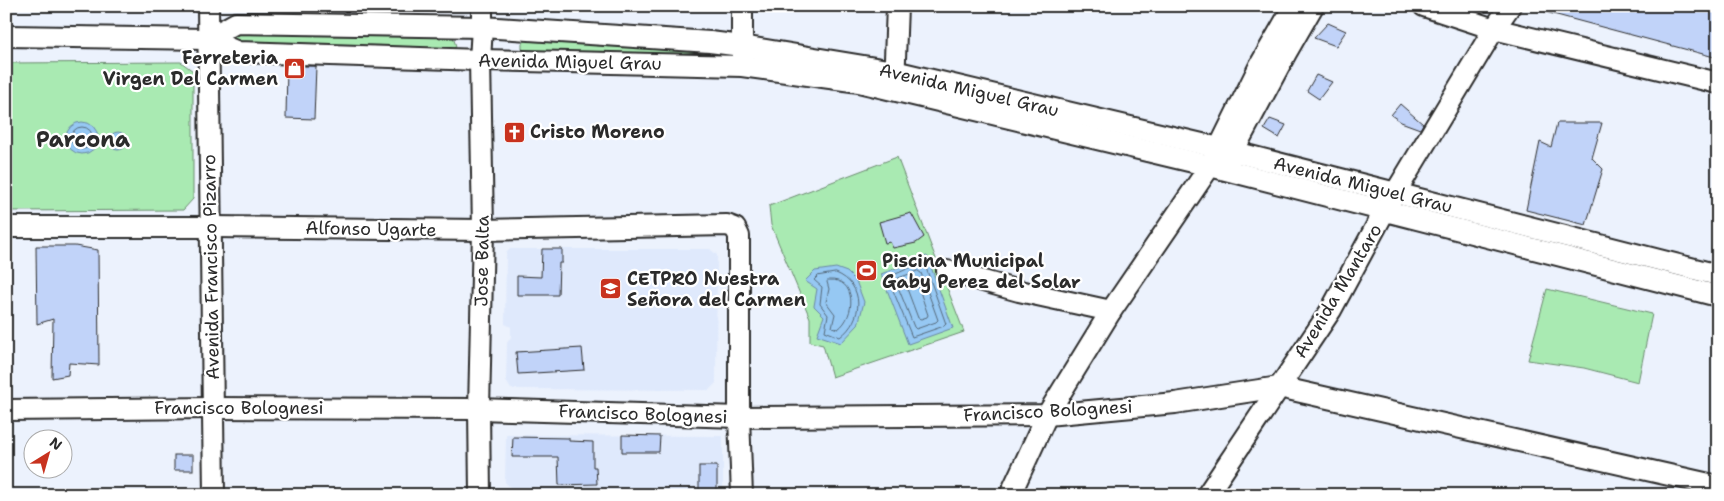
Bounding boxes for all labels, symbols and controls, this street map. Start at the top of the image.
place label: Ferreteria Virgen Del Carmen [103,46,279,91]
street label: Avenida Miguel Grau [478,48,662,76]
shop icon: Ferreteria Virgen Del Carmen [282,56,306,80]
street label: Avenida Miguel Grau [877,58,1061,122]
church icon: Cristo Moreno [502,120,526,144]
place label: Cristo Moreno [530,120,665,144]
district label: Parcona [36,125,130,154]
street label: Avenida Miguel Grau [1271,151,1455,219]
street label: Avenida Francisco Pizarro [197,154,225,380]
street label: Jose Balta [469,215,495,307]
street label: Alfonso Ugarte [305,216,437,242]
street label: Avenida Mantaro [1288,219,1388,363]
place label: Piscina Municipal Gaby Perez del Solar [882,249,1081,294]
sports icon: Piscina Municipal Gaby Perez del Solar [854,259,878,283]
place label: CETPRO Nuestra Señora del Carmen [627,267,806,312]
school or university icon: CETPRO Nuestra Señora del Carmen [599,277,623,301]
street label: Francisco Bolognesi [963,395,1133,427]
street label: Francisco Bolognesi [154,396,324,420]
street label: Francisco Bolognesi [558,399,728,429]
north arrow [22,428,72,478]
text: N [46,433,66,454]

